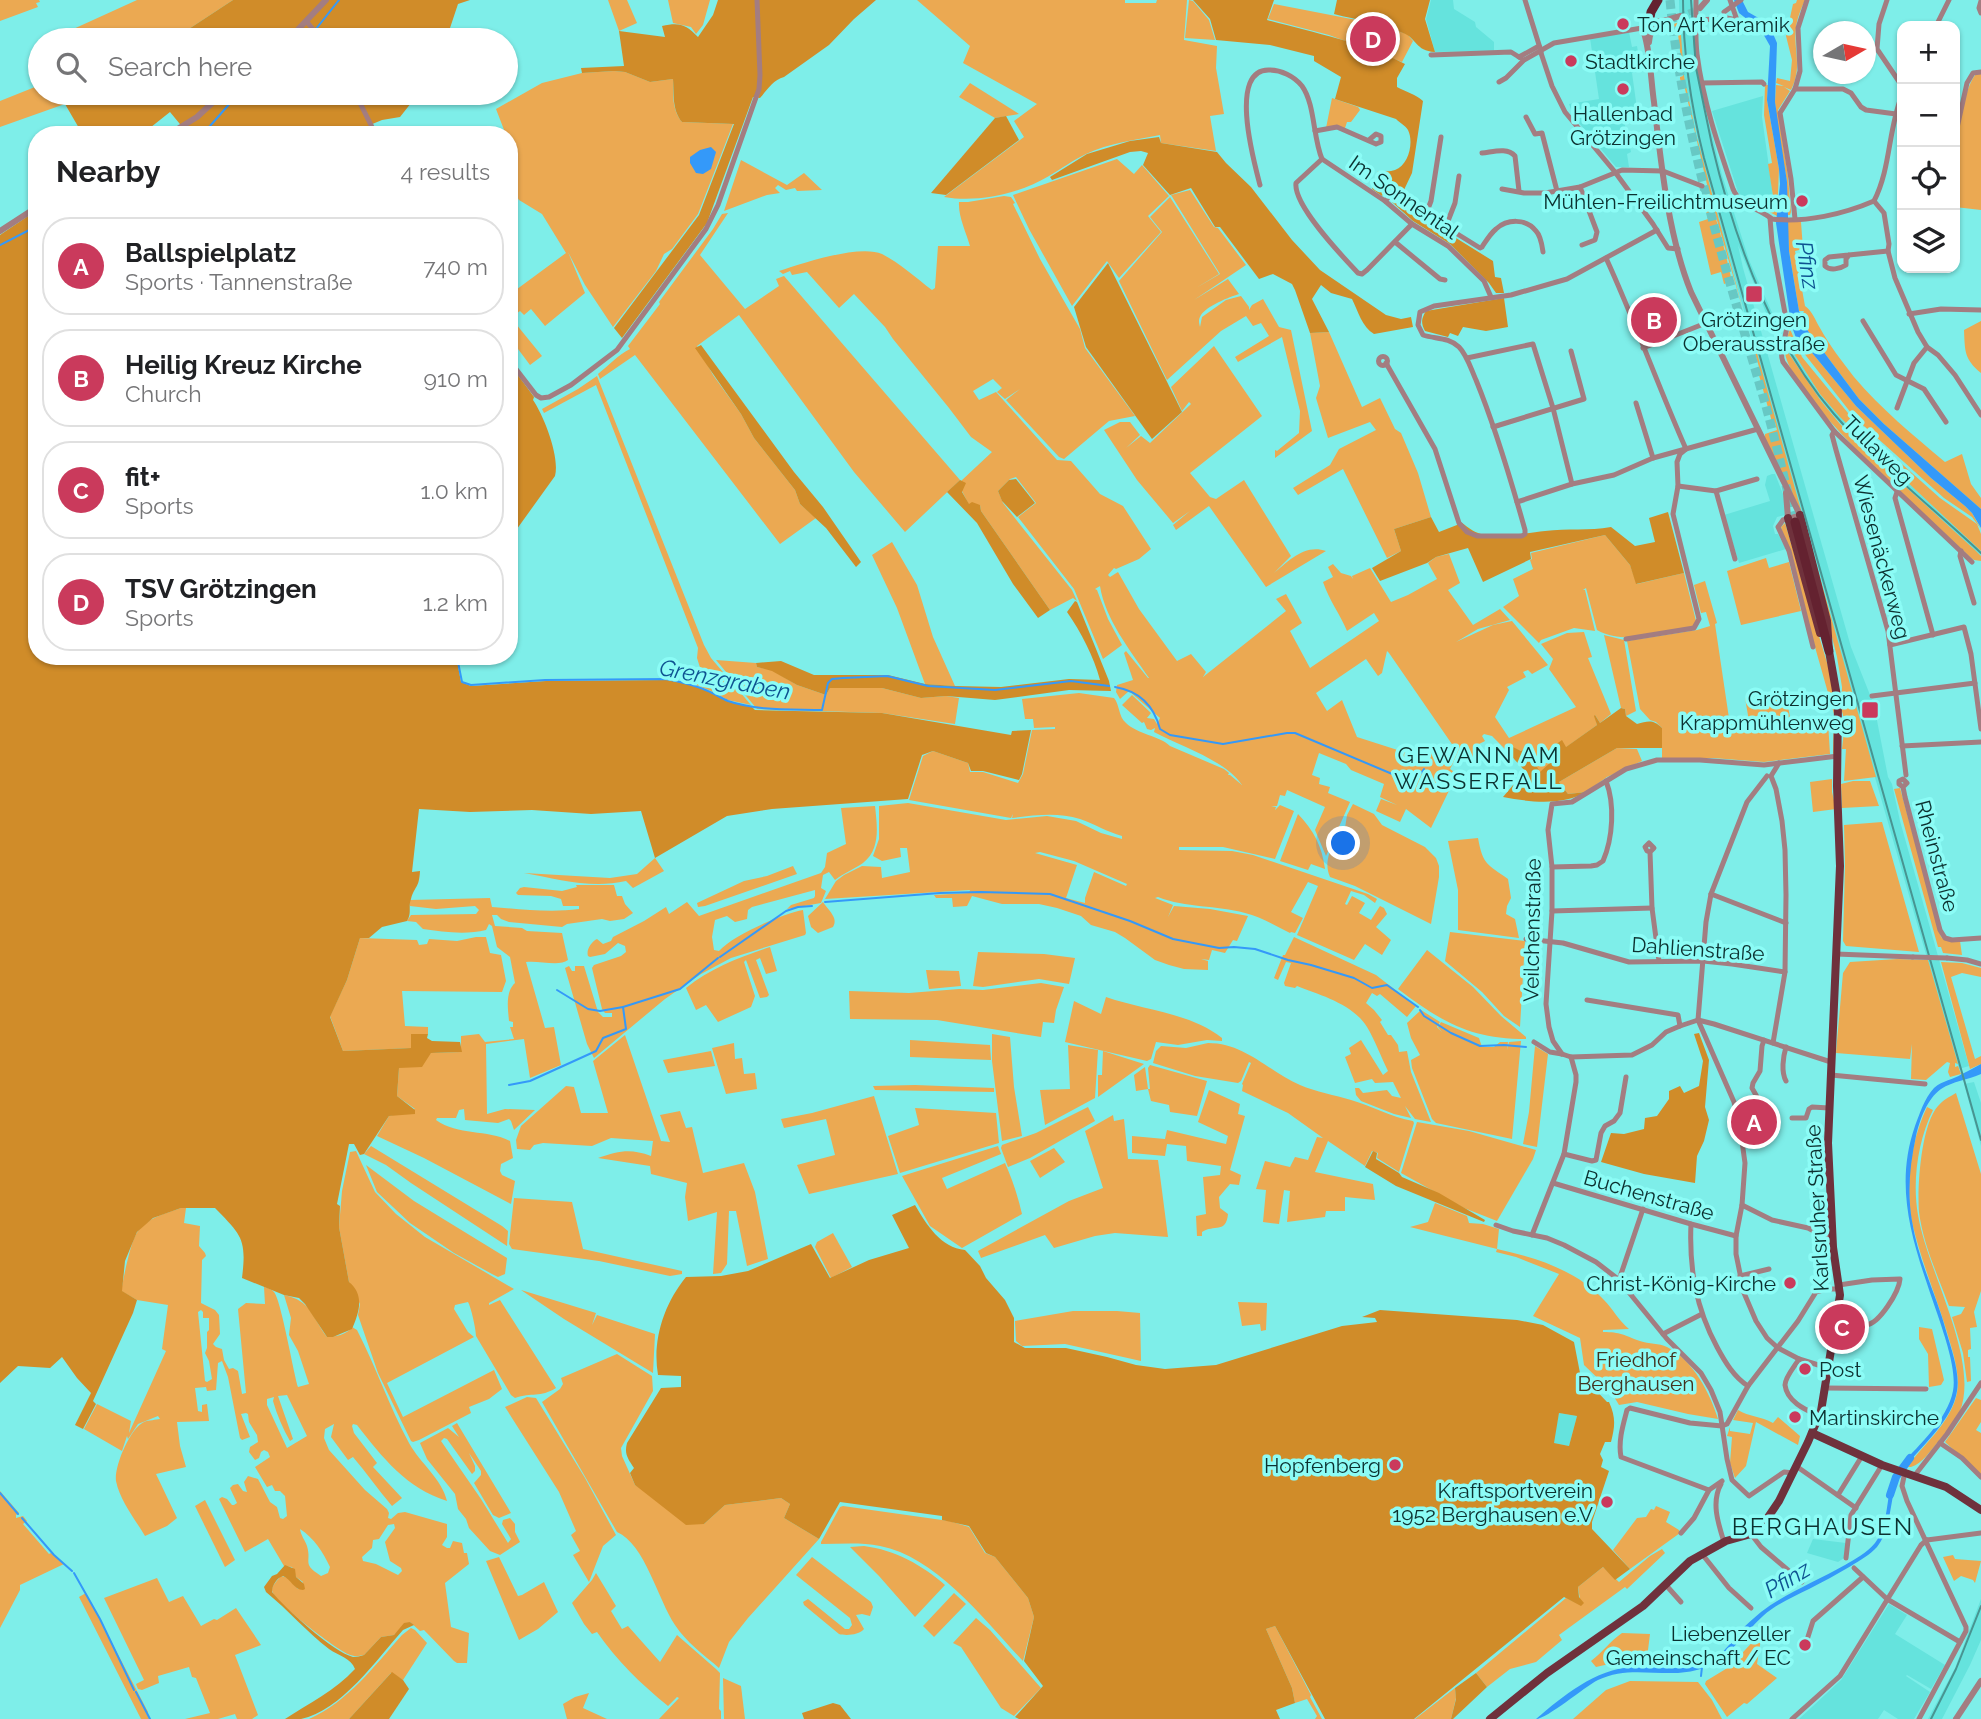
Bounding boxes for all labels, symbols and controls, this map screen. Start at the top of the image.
place label: Ton Art Keramik [1637,12,1790,37]
pin: D [1350,13,1396,65]
marker: Ton Art Keramik [1615,16,1631,32]
north arrow [1813,21,1876,84]
map controls [1897,21,1960,273]
button: + [1897,21,1960,84]
search box [28,28,518,105]
icon: search [52,48,90,86]
place label: Stadtkirche [1585,49,1695,74]
text: Search here [108,52,252,82]
marker: Stadtkirche [1563,53,1579,69]
marker: Hallenbad Grötzingen [1615,81,1631,97]
button: − [1897,84,1960,147]
place label: Hallenbad Grötzingen [1570,101,1676,150]
button: locate [1897,147,1960,210]
street label: Im Sonnental [1344,150,1464,244]
text: Nearby [56,154,160,189]
text: 4 results [401,158,490,185]
place label: Mühlen-Freilichtmuseum [1543,189,1788,214]
marker: Mühlen-Freilichtmuseum [1794,193,1810,209]
button: layers [1897,210,1960,273]
text: Ballspielplatz [125,238,296,268]
water label: Pfinz [1791,239,1825,292]
text: A [73,253,89,280]
text: 740 m [423,253,488,280]
text: Sports · Tannenstraße [125,268,353,295]
marker: Grötzingen Oberausstraße [1744,284,1764,304]
pin: B [1631,294,1677,346]
place label: Grötzingen Oberausstraße [1683,307,1825,356]
text: Heilig Kreuz Kirche [125,350,362,380]
text: B [73,365,89,392]
text: 910 m [424,365,488,392]
text: Church [125,380,202,407]
street label: Tullaweg [1838,410,1918,490]
text: fit+ [125,462,161,492]
street label: Wiesenäckerweg [1848,472,1916,642]
text: C [73,477,89,504]
text: 1.0 km [421,477,488,504]
text: Sports [125,492,194,519]
text: TSV Grötzingen [125,574,317,604]
text: D [73,589,89,616]
text: 1.2 km [423,589,488,616]
text: Sports [125,604,194,631]
water label: Grenzgraben [657,653,793,705]
place label: Grötzingen Krappmühlenweg [1680,686,1854,735]
marker: Grötzingen Krappmühlenweg [1860,700,1880,720]
district label: GEWANN AM WASSERFALL [1394,741,1564,794]
street label: Rheinstraße [1910,797,1964,915]
your location [1326,826,1360,860]
street label: Veilchenstraße [1518,858,1546,1002]
street label: Dahlienstraße [1631,932,1765,966]
pin: A [1731,1096,1777,1148]
street label: Karlsruher Straße [1800,1124,1834,1292]
street label: Buchenstraße [1581,1164,1717,1226]
place label: Christ-König-Kirche [1586,1271,1776,1296]
marker: Christ-König-Kirche [1782,1275,1798,1291]
pin: C [1819,1301,1865,1353]
park label: Friedhof Berghausen [1577,1347,1695,1396]
place label: Post [1819,1357,1862,1382]
marker: Post [1797,1361,1813,1377]
place label: Martinskirche [1809,1405,1939,1430]
marker: Martinskirche [1787,1409,1803,1425]
place label: Hopfenberg [1264,1453,1381,1478]
marker: Hopfenberg [1387,1457,1403,1473]
place label: Kraftsportverein 1952 Berghausen e.V [1392,1478,1593,1527]
marker: Kraftsportverein 1952 Berghausen e.V [1599,1494,1615,1510]
district label: BERGHAUSEN [1732,1512,1914,1541]
water label: Pfinz [1759,1554,1816,1603]
place label: Liebenzeller Gemeinschaft / EC [1606,1621,1792,1670]
marker: Liebenzeller Gemeinschaft / EC [1797,1637,1813,1653]

